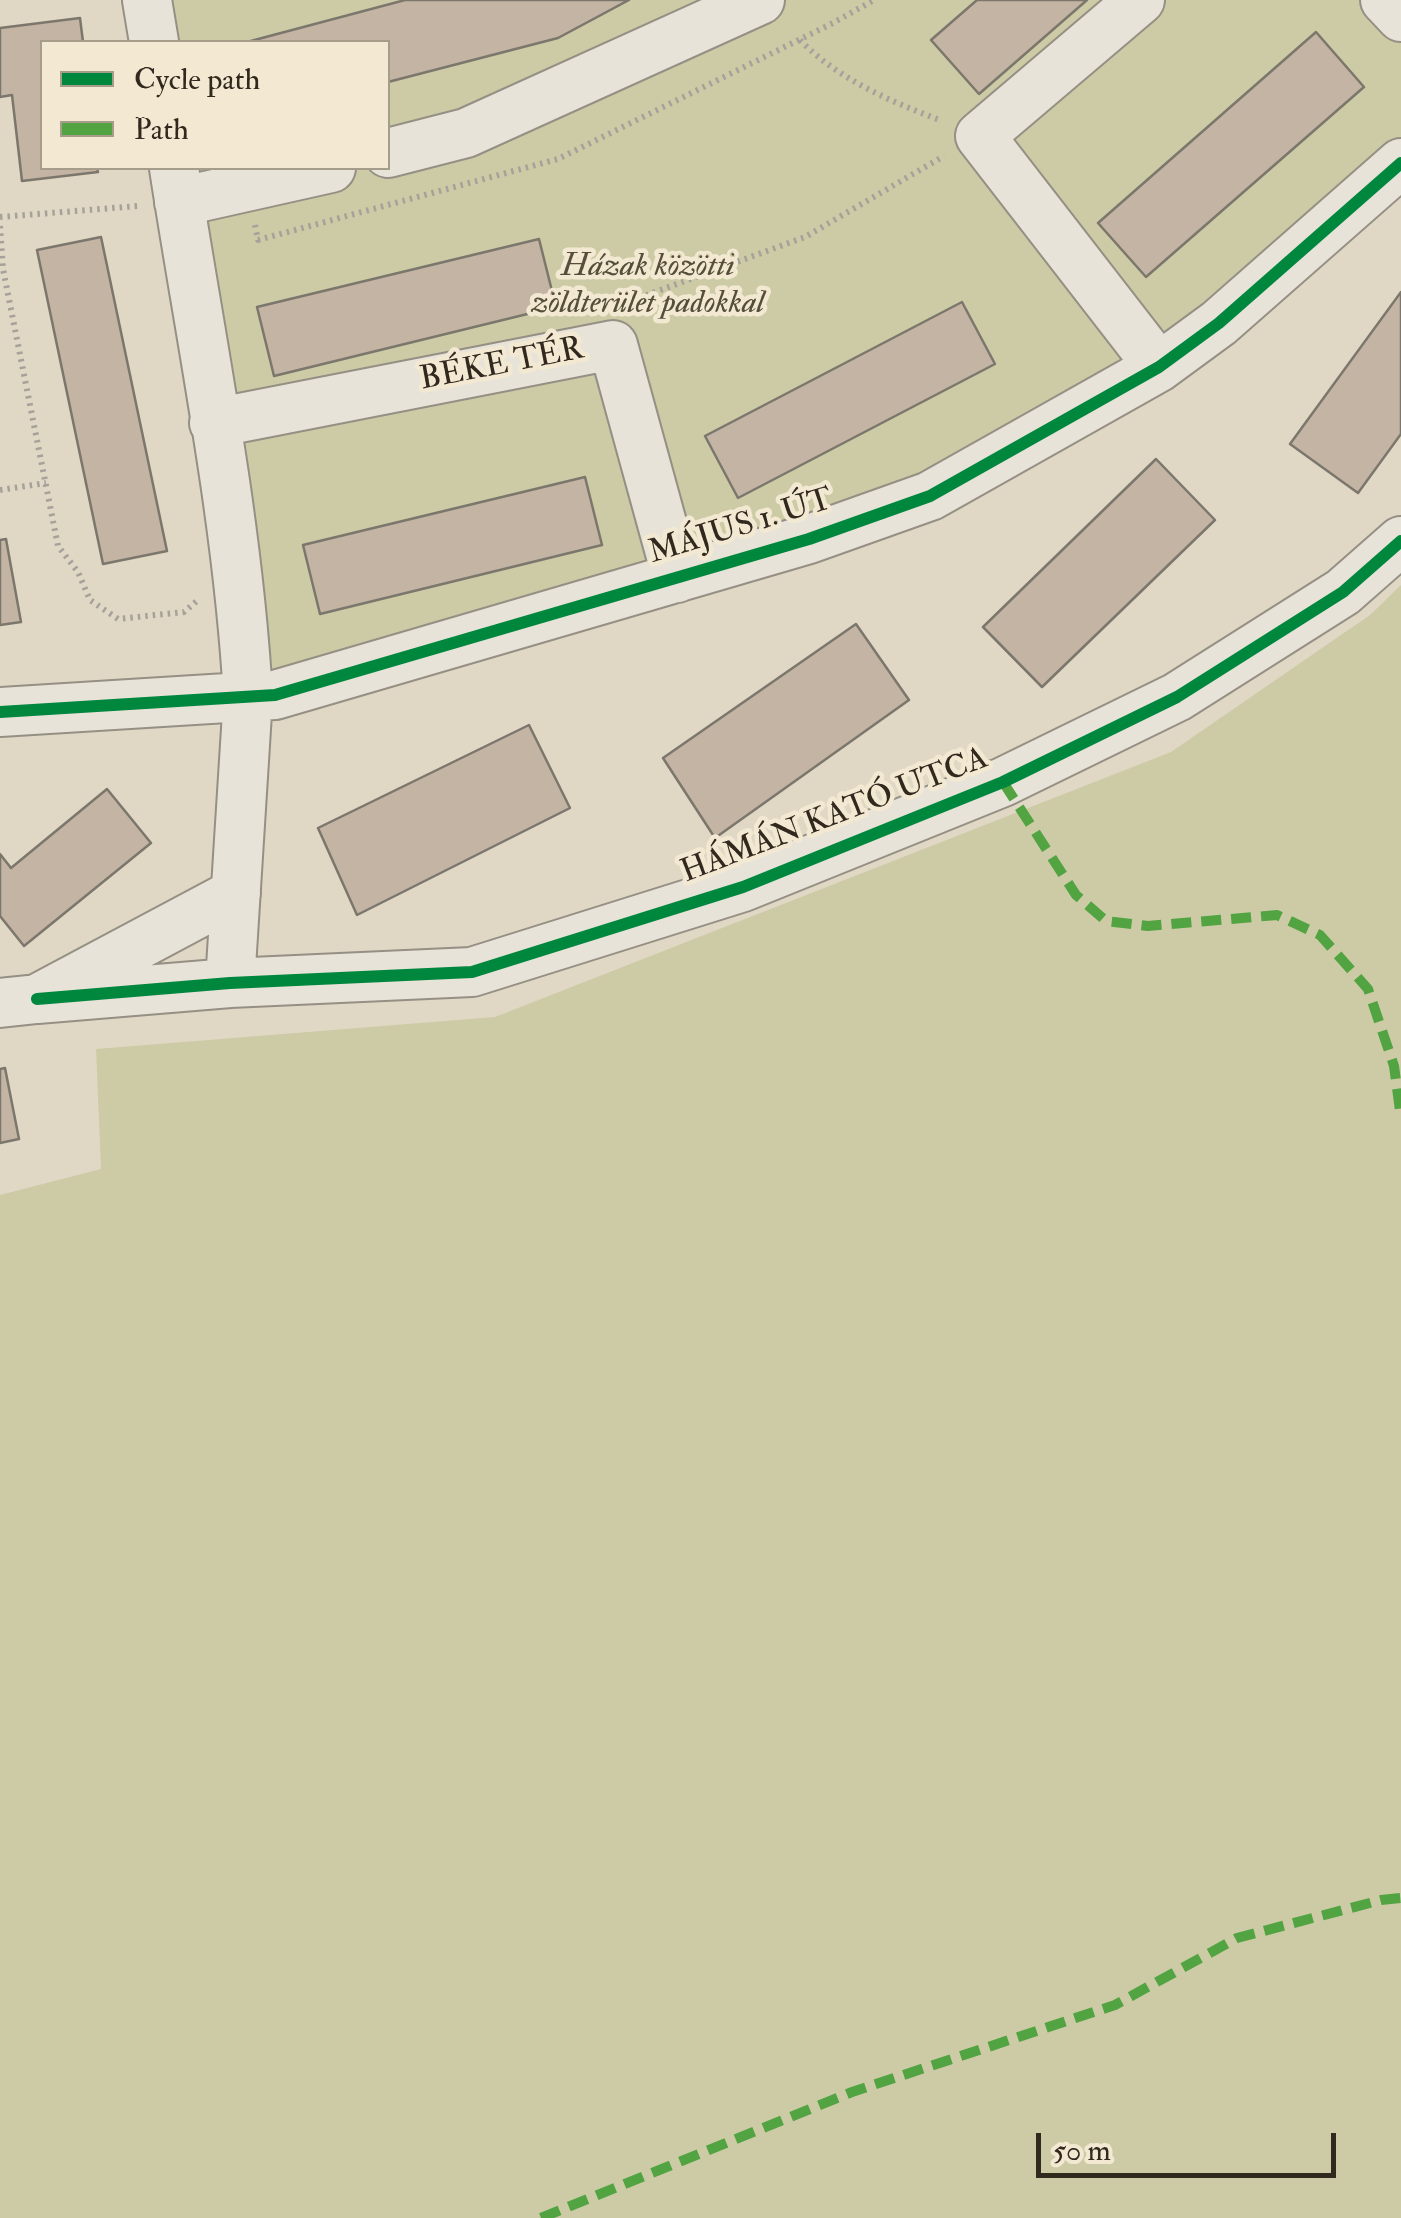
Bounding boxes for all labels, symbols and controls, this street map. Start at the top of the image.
legend [40,40,390,170]
text: Cycle path [134,61,260,98]
text: Path [134,111,189,148]
park label: Házak közötti zöldterület padokkal [532,249,764,324]
street label: BÉKE TÉR [417,331,587,401]
street label: MÁJUS 1. ÚT [645,482,837,574]
street label: HÁMÁN KATÓ UTCA [676,741,994,893]
scale bar [1041,2113,1341,2175]
text: 50 m [1053,2132,1111,2169]

